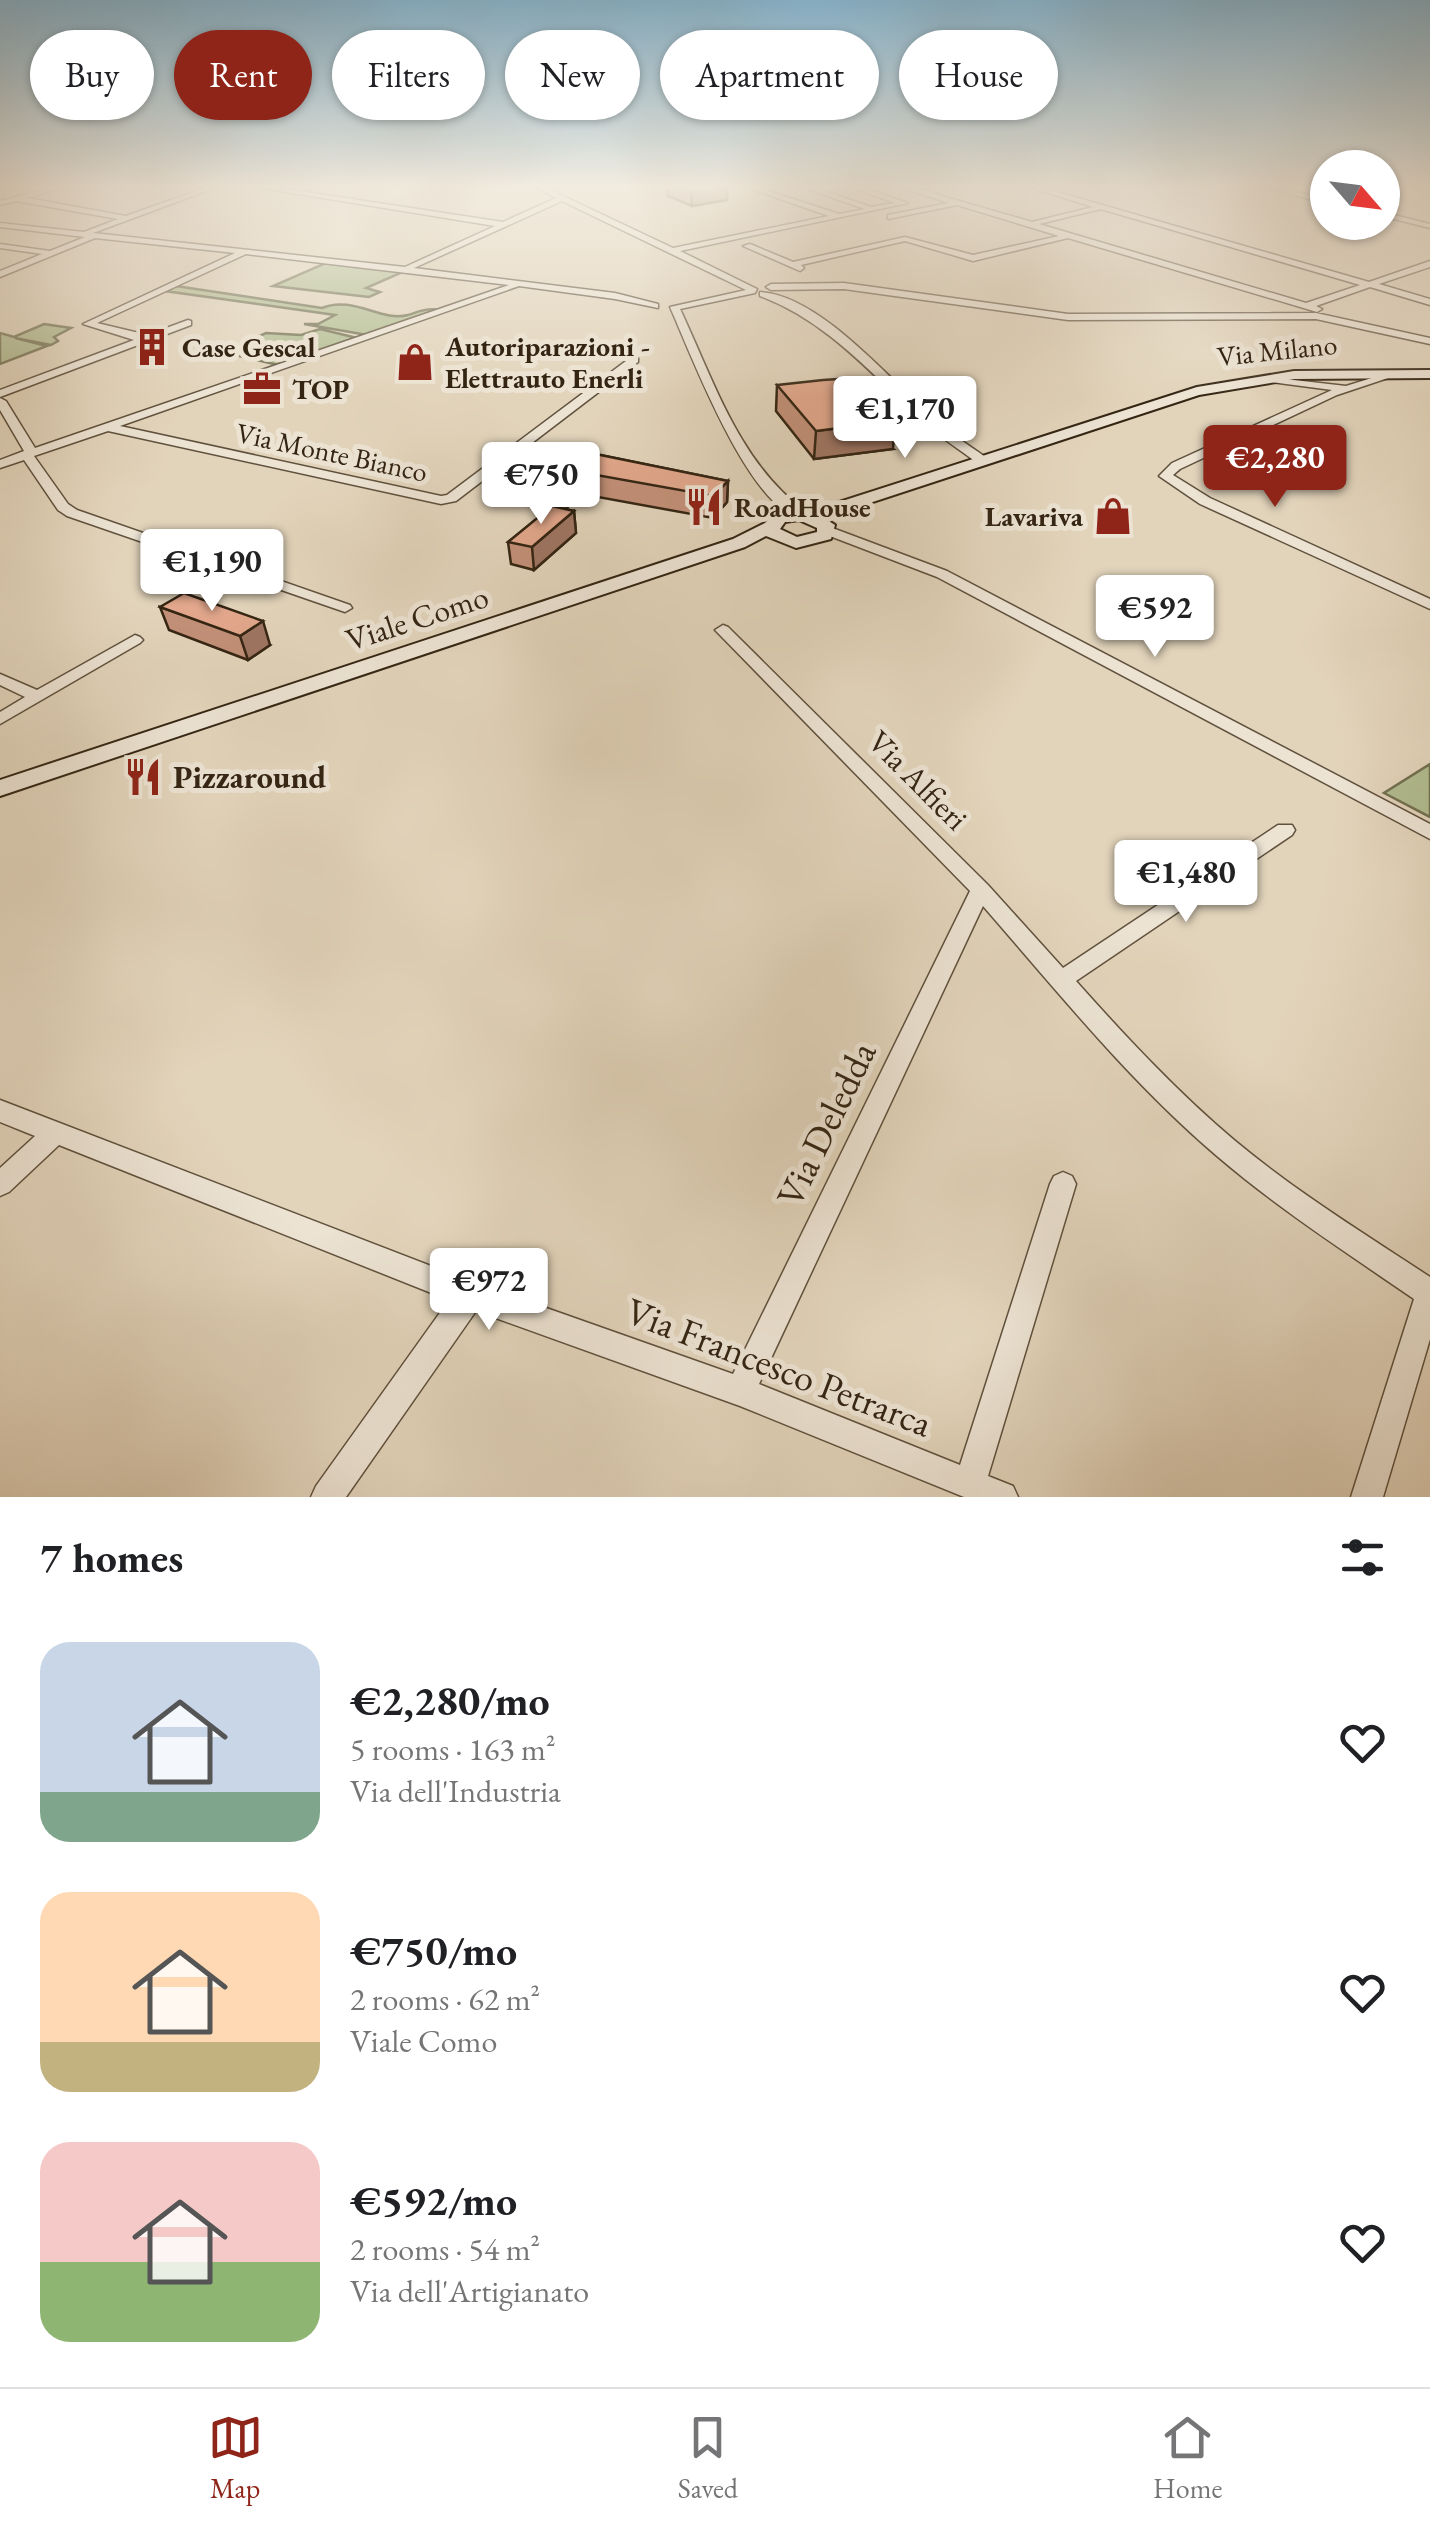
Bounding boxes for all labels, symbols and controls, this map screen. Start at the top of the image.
chip: Buy [30,30,154,120]
chip: Rent [174,30,312,120]
chip: Filters [332,30,485,120]
chip: New [505,30,640,120]
chip: Apartment [660,30,879,120]
chip: House [899,30,1058,120]
north arrow [1310,150,1400,240]
map controls [1310,150,1400,240]
building icon: Case Gescal [131,326,173,368]
street label: Via Milano [1215,326,1339,374]
place label: Autoriparazioni - Elettrauto Enerli [444,328,650,396]
place label: Case Gescal [182,329,315,365]
shop icon: Autoriparazioni - Elettrauto Enerli [394,341,436,383]
office icon: TOP [241,368,283,410]
place label: TOP [292,371,349,407]
pin: €1,170 [824,376,986,461]
text: €1,170 [855,387,955,429]
street label: Via Monte Bianco [233,414,431,490]
pin: €2,280 [1194,425,1356,510]
text: €2,280 [1225,436,1325,478]
pin: €750 [482,442,600,527]
text: €750 [504,453,578,495]
restaurant icon: RoadHouse [683,486,725,528]
place label: RoadHouse [734,489,871,525]
shop icon: Lavariva [1092,495,1134,537]
place label: Lavariva [985,498,1084,534]
pin: €1,190 [131,529,293,614]
text: €1,190 [162,540,262,582]
street label: Viale Como [340,575,494,661]
pin: €592 [1096,575,1214,660]
text: €592 [1118,586,1192,628]
street label: Via Alfieri [859,721,977,839]
restaurant icon: Pizzaround [122,756,164,798]
place label: Pizzaround [173,756,327,798]
pin: €1,480 [1105,840,1267,925]
text: €1,480 [1136,851,1236,893]
street label: Via Deledda [765,1033,887,1214]
pin: €972 [430,1248,548,1333]
text: €972 [452,1259,526,1301]
street label: Via Francesco Petrarca [619,1286,940,1448]
text: 7 homes [40,1530,183,1585]
icon: filters [1335,1530,1390,1585]
text: €2,280/mo [350,1673,550,1728]
icon: home [120,1682,240,1802]
icon: heart [1335,1715,1390,1770]
text: 5 rooms · 163 m² [350,1728,556,1770]
text: Via dell'Industria [350,1770,561,1812]
text: €750/mo [350,1923,517,1978]
icon: home [120,1932,240,2052]
icon: heart [1335,1965,1390,2020]
text: 2 rooms · 62 m² [350,1978,540,2020]
text: Viale Como [350,2020,497,2062]
text: €592/mo [350,2173,517,2228]
icon: home [120,2182,240,2302]
icon: heart [1335,2215,1390,2270]
text: 2 rooms · 54 m² [350,2228,540,2270]
text: Via dell'Artigianato [350,2270,589,2312]
tab: Map [208,2410,263,2506]
tab: Saved [678,2410,738,2506]
tab: Home [1153,2410,1222,2506]

